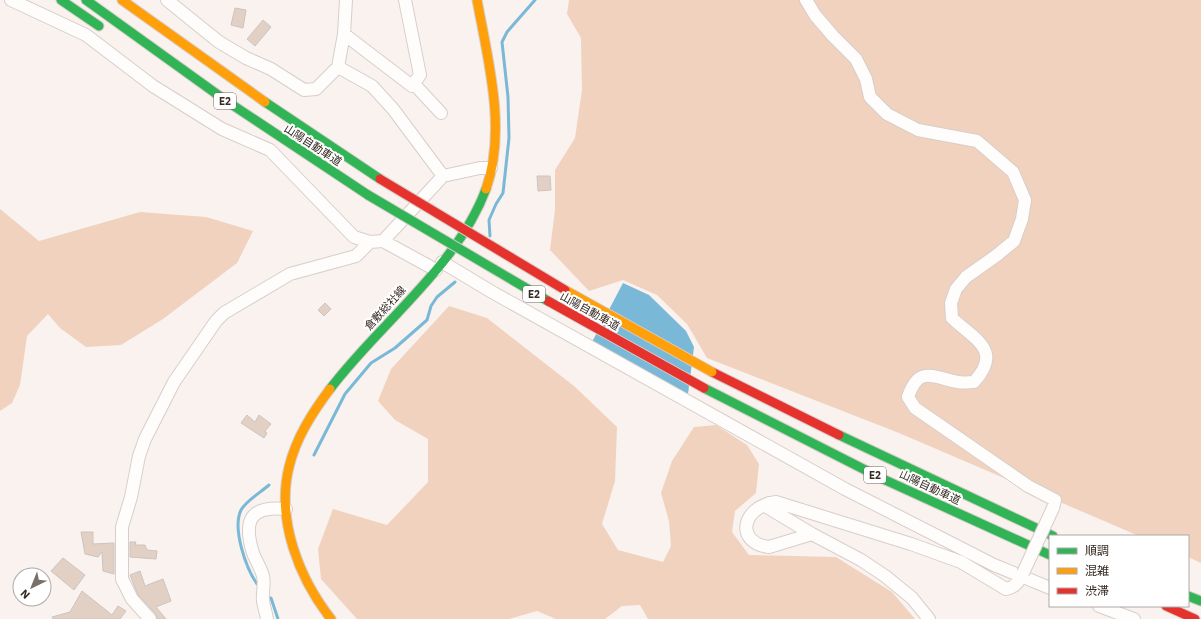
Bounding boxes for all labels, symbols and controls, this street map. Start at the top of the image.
road number: E2 [214,93,236,109]
street label: 山陽自動車道 [282,121,344,169]
street label: 倉敷総社線 [361,283,409,333]
road number: E2 [523,286,545,302]
street label: 山陽自動車道 [558,289,622,333]
road number: E2 [864,467,886,483]
street label: 山陽自動車道 [897,467,963,507]
legend [1049,535,1189,607]
text: 順調 [1085,543,1109,558]
text: 混雑 [1085,563,1109,578]
north arrow [12,567,52,607]
text: 渋滞 [1085,583,1109,598]
text: N [17,586,33,602]

